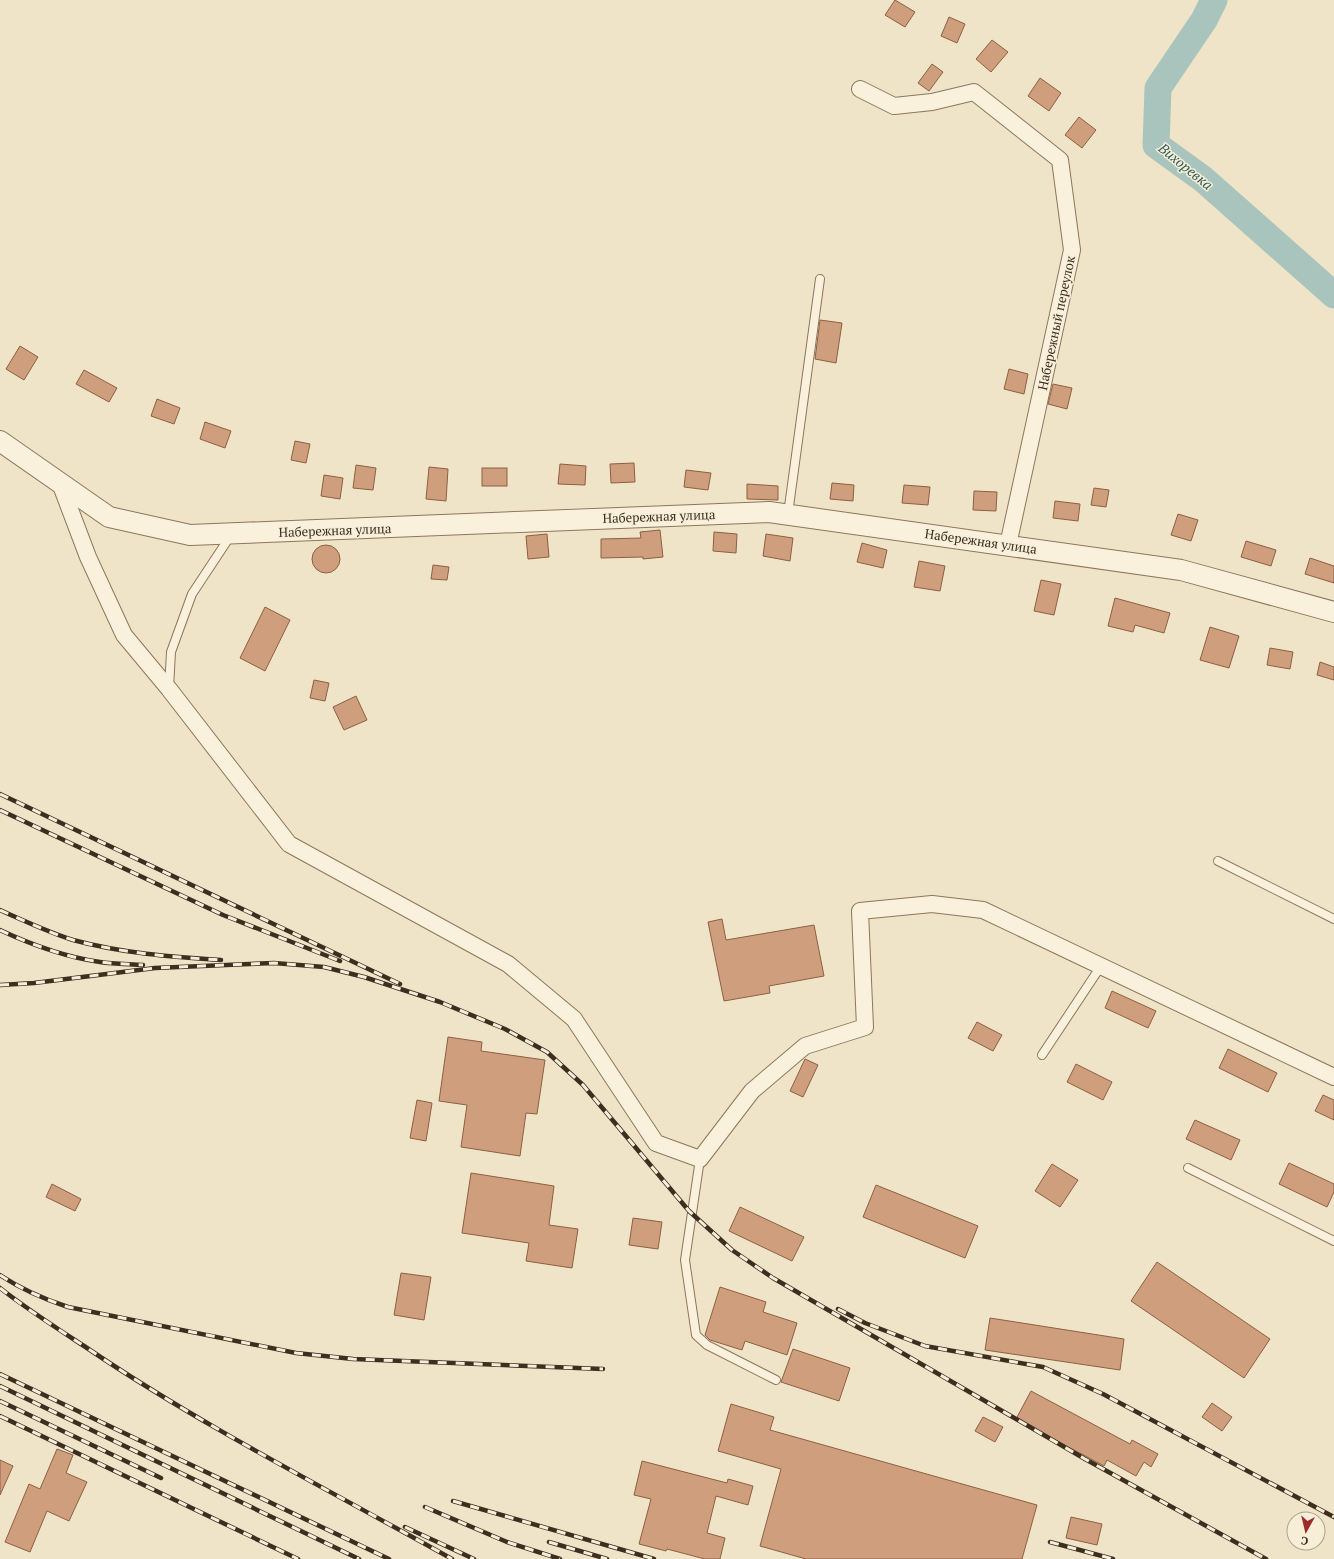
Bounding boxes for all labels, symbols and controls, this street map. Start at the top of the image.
water label: Вихоревка [1154,138,1217,194]
street label: Набережный переулок [1033,253,1079,392]
street label: Набережная улица [602,505,716,527]
street label: Набережная улица [278,519,392,541]
street label: Набережная улица [924,524,1039,558]
north arrow [1286,1511,1326,1551]
text: С [1300,1533,1309,1548]

